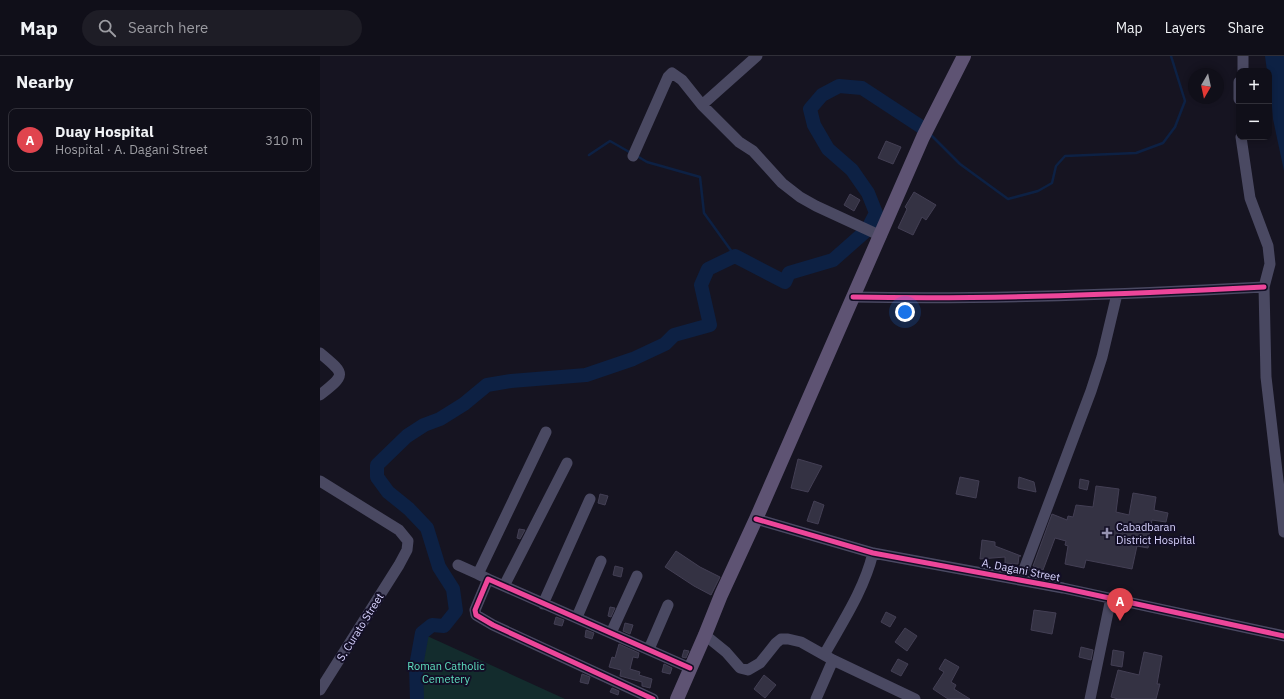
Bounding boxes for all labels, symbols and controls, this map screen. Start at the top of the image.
search box [82,10,362,46]
text: Map [20,16,58,40]
icon: search [96,17,118,39]
text: Search here [128,18,208,37]
text: Map [1116,19,1143,37]
text: Layers [1165,19,1206,37]
text: Share [1228,19,1264,37]
north arrow [1188,68,1224,104]
map controls [1236,68,1272,140]
button: + [1236,68,1272,104]
text: Nearby [16,71,74,93]
button: − [1236,104,1272,140]
text: Duay Hospital [55,122,153,141]
text: A [26,132,34,149]
text: 310 m [265,132,303,149]
text: Hospital · A. Dagani Street [55,141,208,158]
your location [895,302,915,322]
place label: Cabadbaran District Hospital [1116,520,1195,547]
marker: Cabadbaran District Hospital [1101,527,1113,539]
street label: A. Dagani Street [981,556,1061,584]
pin: A [1107,588,1133,621]
street label: S. Curato Street [333,590,387,664]
park label: Roman Catholic Cemetery [407,659,485,686]

